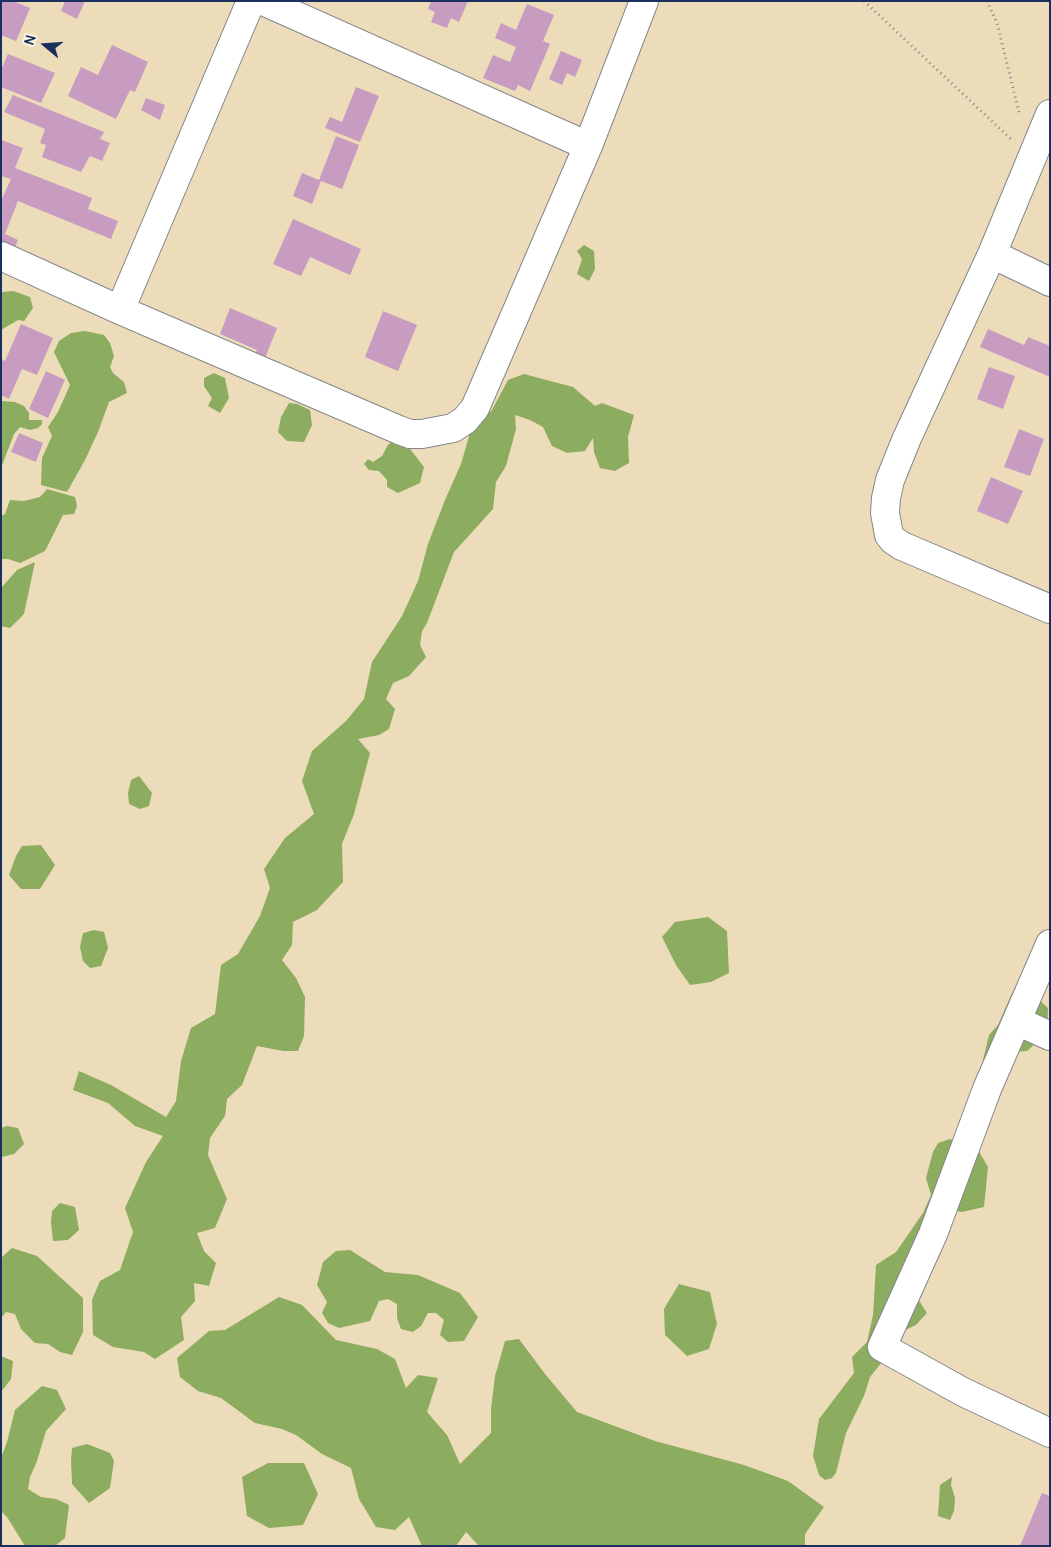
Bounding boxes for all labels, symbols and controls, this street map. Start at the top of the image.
north arrow [20,20,70,70]
text: N [21,33,40,47]

